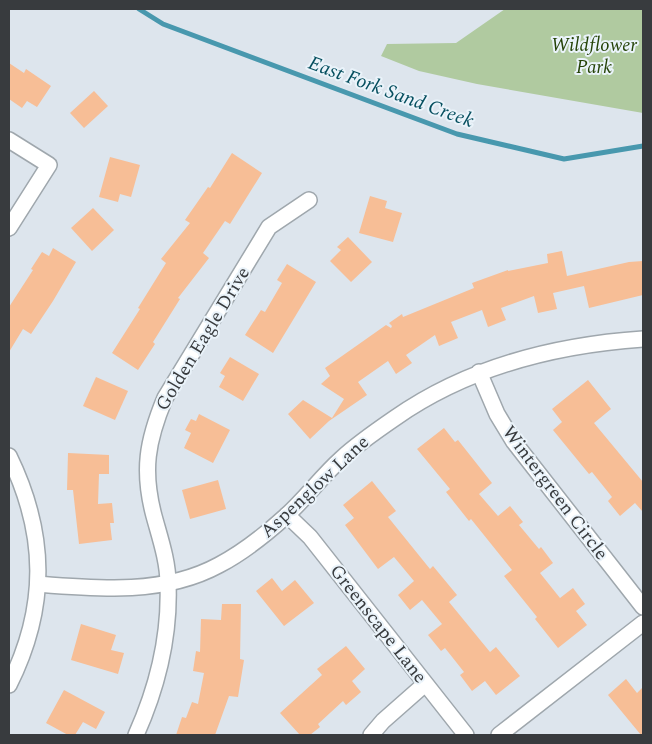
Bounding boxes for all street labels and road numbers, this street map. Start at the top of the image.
street label: Golden Eagle Drive [148,261,258,417]
street label: Wintergreen Circle [495,420,615,566]
street label: Aspenglow Lane [254,429,376,545]
street label: Greenscape Lane [322,558,434,690]

